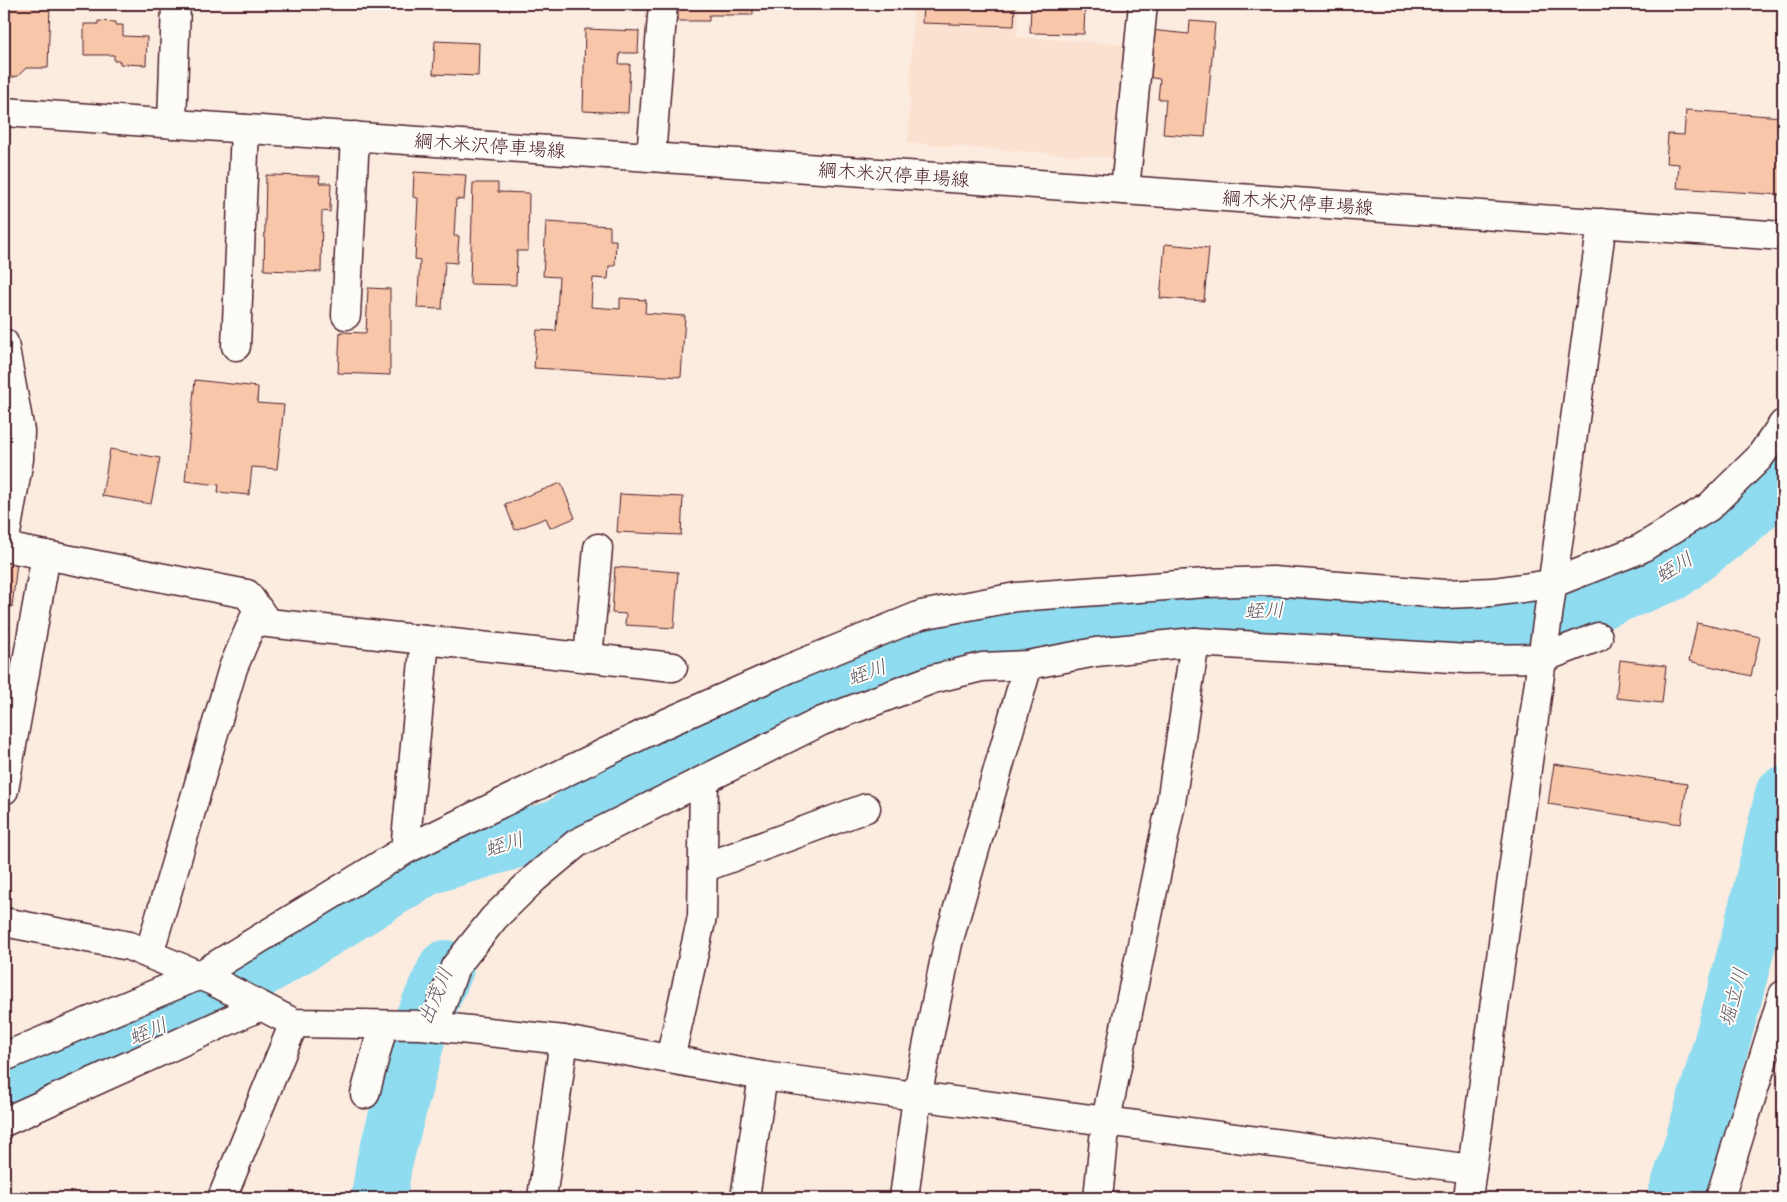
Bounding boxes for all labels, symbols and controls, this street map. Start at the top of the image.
street label: 綱木米沢停車場線 [413,128,567,165]
street label: 綱木米沢停車場線 [817,157,971,194]
street label: 綱木米沢停車場線 [1221,185,1375,222]
water label: 蛭川 [1650,546,1699,590]
water label: 蛭川 [1244,596,1285,626]
water label: 蛭川 [844,653,891,693]
water label: 蛭川 [481,826,528,864]
water label: 出茂川 [411,963,461,1029]
water label: 堀立川 [1713,965,1755,1030]
water label: 蛭川 [125,1011,172,1052]

